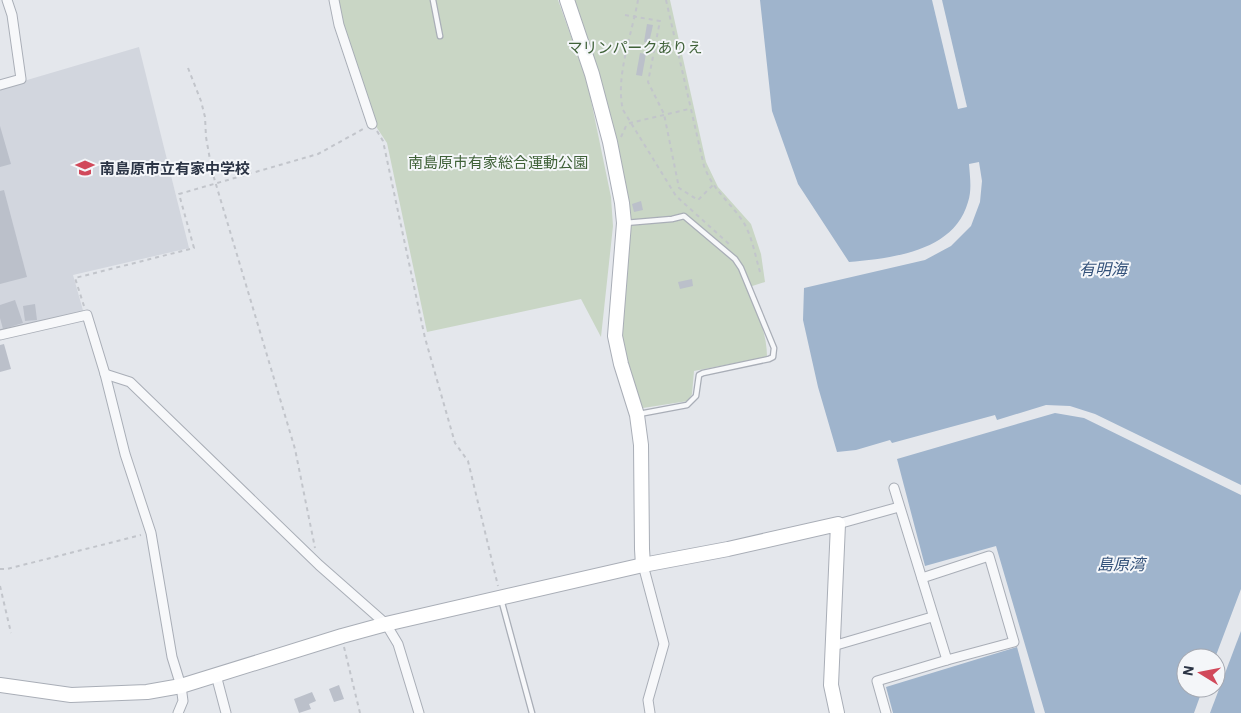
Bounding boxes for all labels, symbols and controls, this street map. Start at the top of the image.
park label: マリンパークありえ [567,38,703,57]
park label: 南島原市有家総合運動公園 [408,153,588,172]
school or university icon: 南島原市立有家中学校 [74,157,96,179]
place label: 南島原市立有家中学校 [100,159,250,178]
water label: 有明海 [1079,259,1130,279]
water label: 島原湾 [1097,554,1148,574]
north arrow [1176,648,1226,698]
text: N [1178,664,1198,677]

